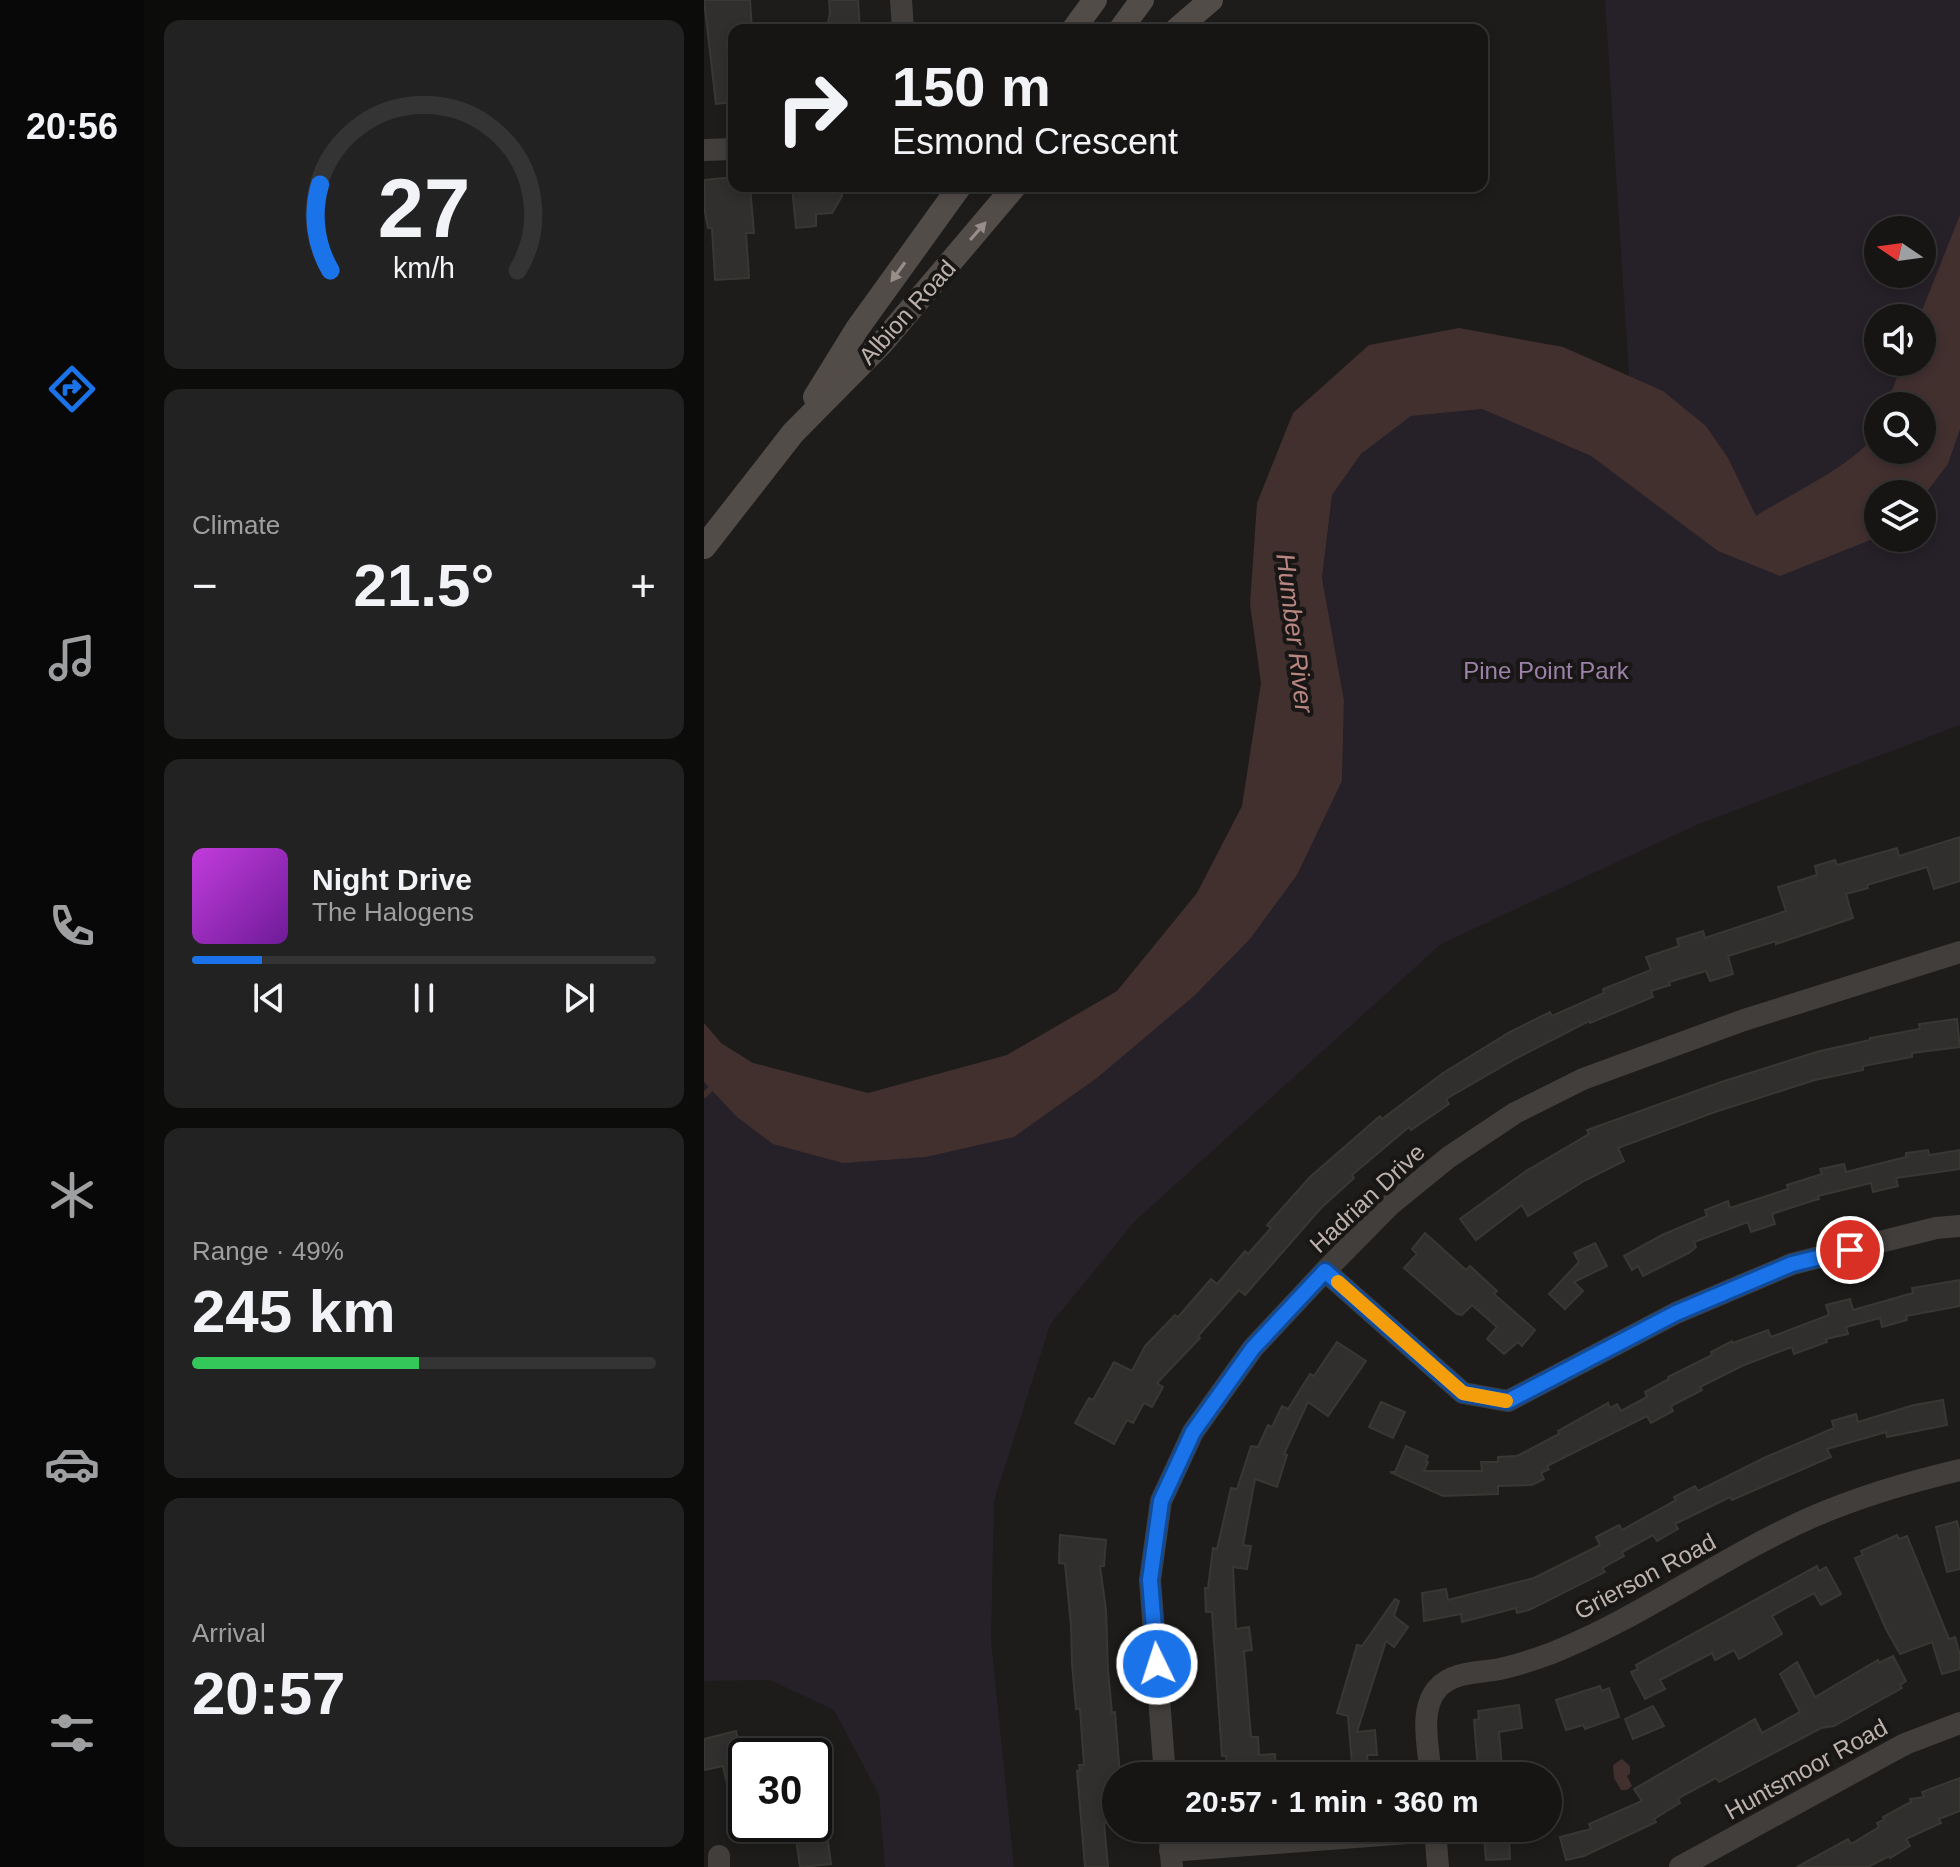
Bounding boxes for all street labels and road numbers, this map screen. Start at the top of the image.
street label: Albion Road [853,254,961,370]
street label: Hadrian Drive [1304,1138,1430,1258]
street label: Grierson Road [1570,1527,1720,1625]
street label: Huntsmoor Road [1720,1713,1892,1825]

